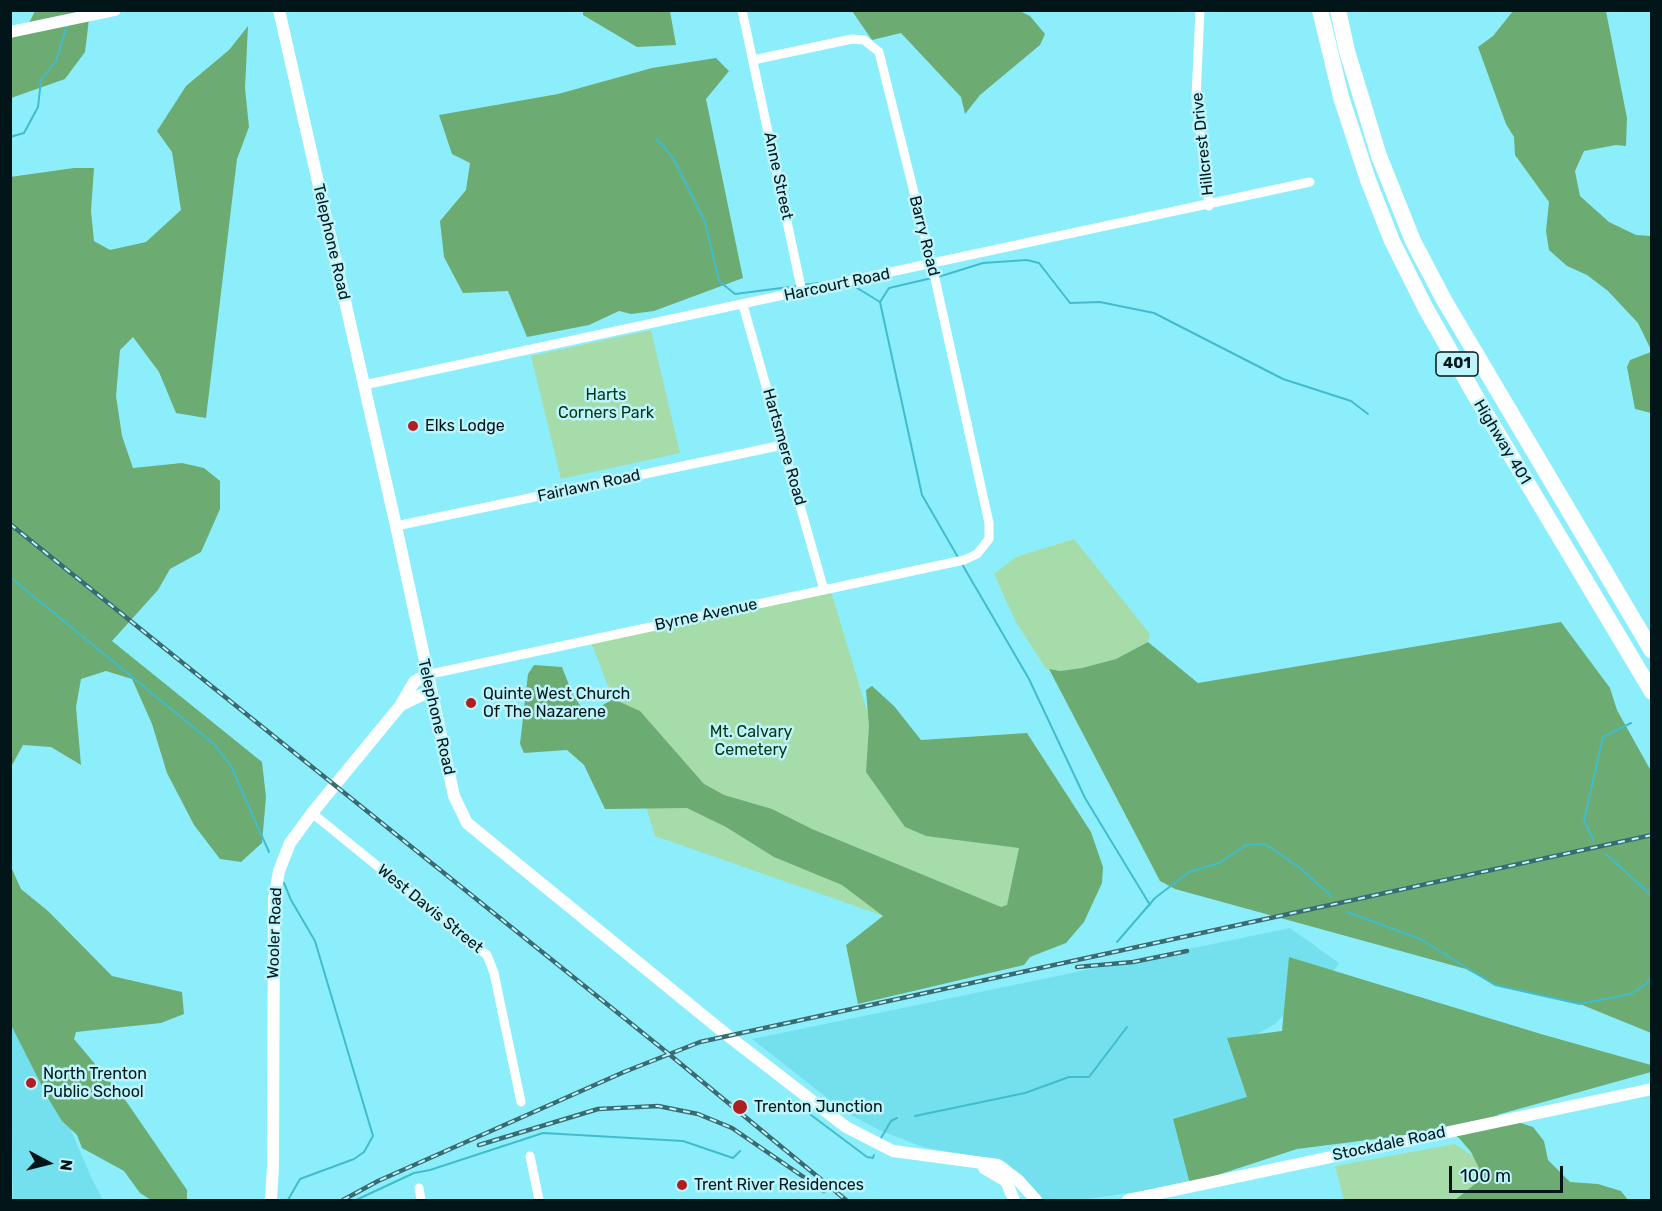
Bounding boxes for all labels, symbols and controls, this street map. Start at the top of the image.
street label: Hillcrest Drive [1188,91,1218,197]
street label: Anne Street [759,130,797,222]
street label: Telephone Road [308,182,354,302]
street label: Barry Road [905,194,943,278]
street label: Harcourt Road [782,264,892,306]
road number: 401 [1436,352,1478,376]
park label: Harts Corners Park [558,385,654,423]
street label: Hartsmere Road [758,386,810,508]
street label: Highway 401 [1469,396,1535,488]
place label: Elks Lodge [425,416,505,436]
marker: Elks Lodge [406,419,420,433]
street label: Fairlawn Road [536,466,642,506]
street label: Byrne Avenue [653,595,759,635]
street label: Telephone Road [413,657,459,777]
place label: Quinte West Church Of The Nazarene [483,684,630,722]
marker: Quinte West Church Of The Nazarene [464,696,478,710]
park label: Mt. Calvary Cemetery [710,722,792,760]
street label: West Davis Street [373,860,487,958]
street label: Wooler Road [264,887,286,979]
place label: North Trenton Public School [43,1064,147,1102]
marker: North Trenton Public School [24,1076,38,1090]
place label: Trenton Junction [754,1097,883,1117]
marker: Trenton Junction [731,1098,749,1116]
street label: Stockdale Road [1331,1123,1447,1165]
north arrow [18,1133,78,1193]
scale bar [1452,1154,1566,1192]
text: N [56,1158,76,1172]
text: 100 m [1460,1165,1511,1187]
place label: Trent River Residences [694,1175,864,1195]
marker: Trent River Residences [675,1178,689,1192]

